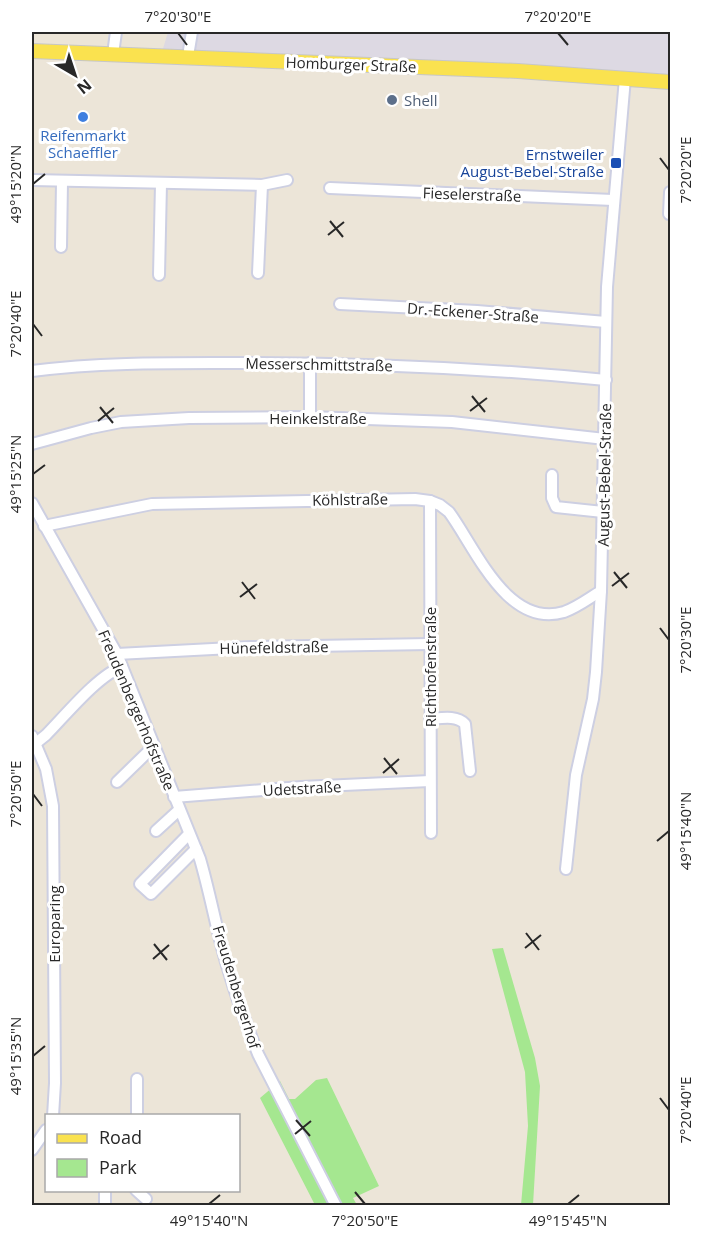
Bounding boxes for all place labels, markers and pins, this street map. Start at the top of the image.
place label: Shell [404,90,437,110]
marker: Shell [385,93,399,107]
marker: Reifenmarkt Schaeffler [76,110,90,124]
place label: Reifenmarkt Schaeffler [40,125,126,162]
place label: Ernstweiler August-Bebel-Straße [461,144,604,181]
marker: Ernstweiler August-Bebel-Straße [609,156,623,170]

